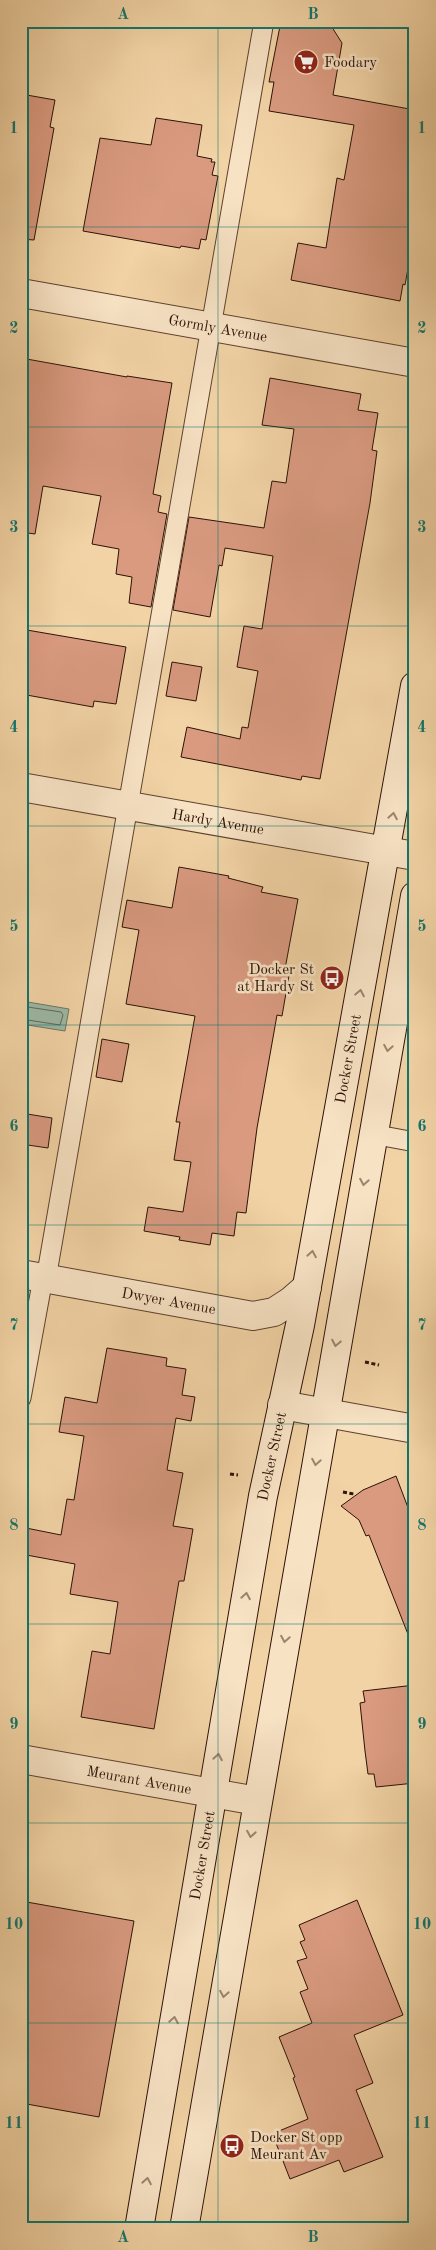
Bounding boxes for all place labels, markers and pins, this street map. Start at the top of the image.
supermarket icon: Foodary [293,49,319,75]
place label: Foodary [324,56,377,71]
place label: Docker St at Hardy St [237,963,314,995]
bus stop icon: Docker St at Hardy St [319,965,345,991]
place label: Docker St opp Meurant Av [250,2131,343,2163]
bus stop icon: Docker St opp Meurant Av [219,2133,245,2159]

